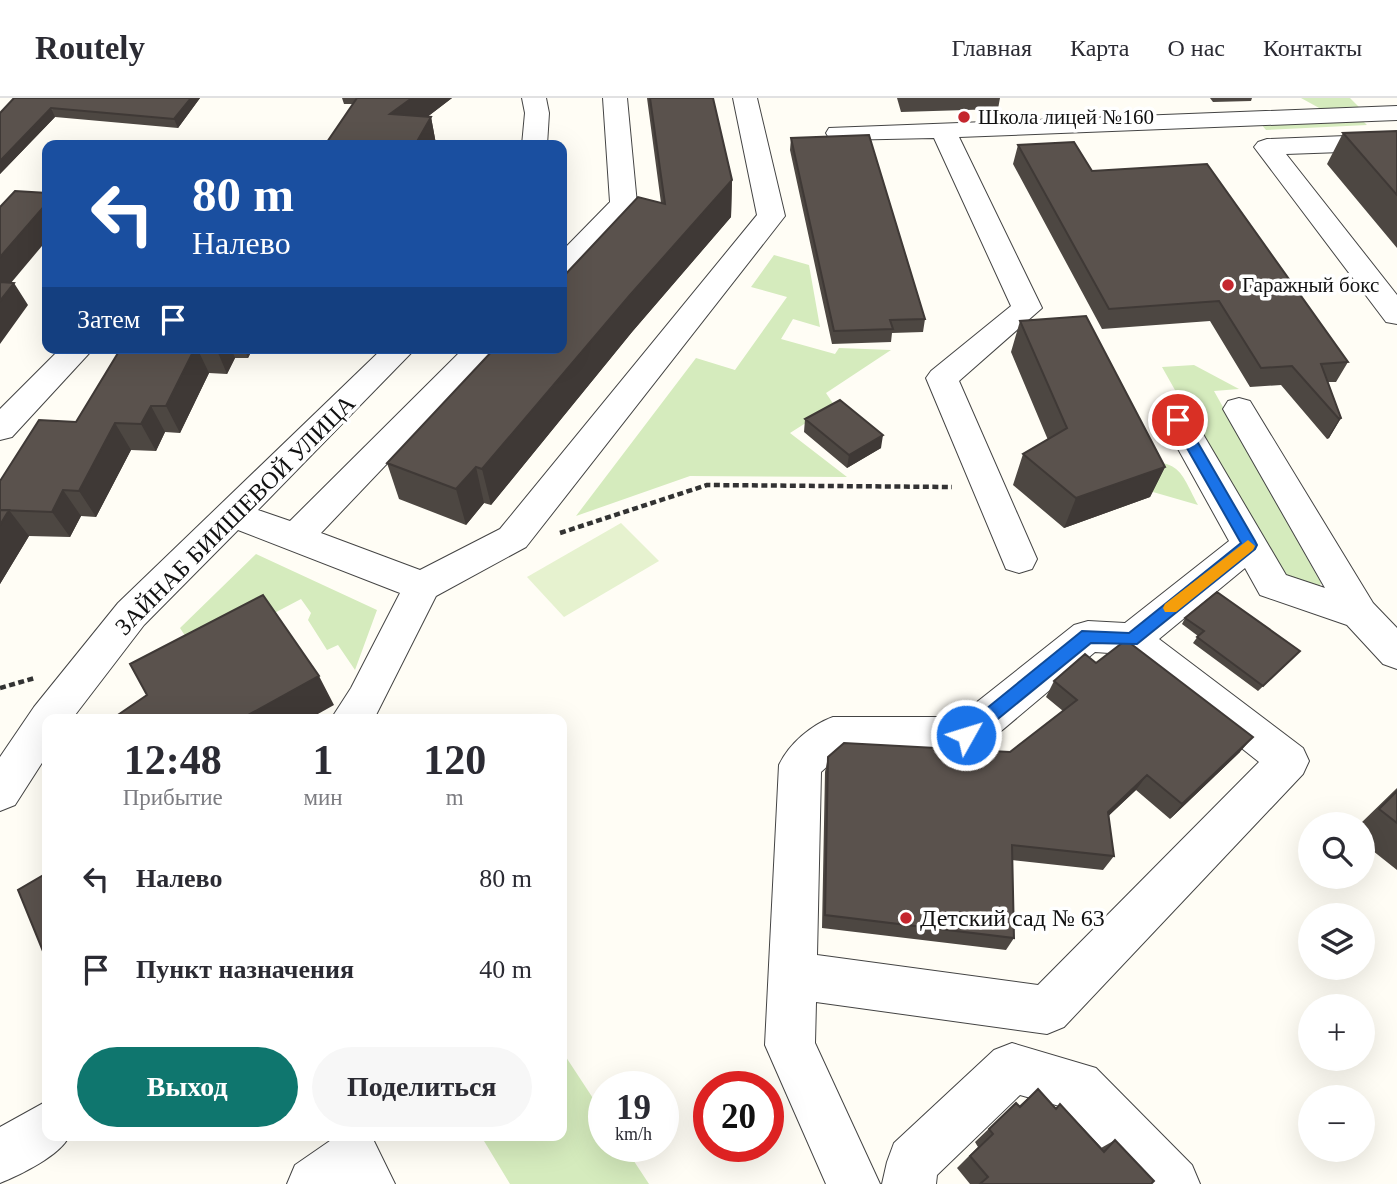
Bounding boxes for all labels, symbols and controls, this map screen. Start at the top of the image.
text: Routely [35,30,145,66]
text: Главная [951,35,1032,61]
text: Карта [1070,35,1129,61]
text: О нас [1167,35,1225,61]
text: Контакты [1263,35,1362,61]
place label: Школа лицей №160 [978,105,1154,129]
marker: Школа лицей №160 [956,109,972,125]
text: 80 m [192,167,294,222]
icon: left [77,168,168,259]
text: Налево [192,225,291,261]
place label: Гаражный бокс [1242,273,1379,297]
marker: Гаражный бокс [1220,277,1236,293]
icon: arrive [154,301,192,339]
text: Затем [77,305,140,334]
street label: ЗАЙНАБ БИИШЕВОЙ УЛИЦА [110,389,361,640]
pin [1148,390,1208,450]
icon: arrive [1159,401,1197,439]
position arrow [929,698,1003,772]
text: 12:48 [124,737,222,783]
text: 1 [313,737,334,783]
text: 120 [423,737,486,783]
text: Прибытие [123,785,223,810]
text: мин [303,785,343,810]
text: m [446,785,464,810]
map controls [1298,812,1375,1162]
button: search [1298,812,1375,889]
icon: left [77,860,115,898]
text: Налево [136,864,222,893]
text: 80 m [479,864,532,893]
button: layers [1298,903,1375,980]
place label: Детский сад № 63 [920,905,1105,931]
marker: Детский сад № 63 [898,910,914,926]
icon: arrive [77,951,115,989]
text: Пункт назначения [136,955,354,984]
text: 40 m [479,955,532,984]
button: + [1298,994,1375,1071]
button: Выход [77,1047,298,1127]
button: Поделиться [312,1047,532,1127]
speed limit sign: 20 [693,1071,784,1162]
button: − [1298,1085,1375,1162]
text: 19 [616,1088,651,1127]
text: km/h [615,1124,652,1144]

